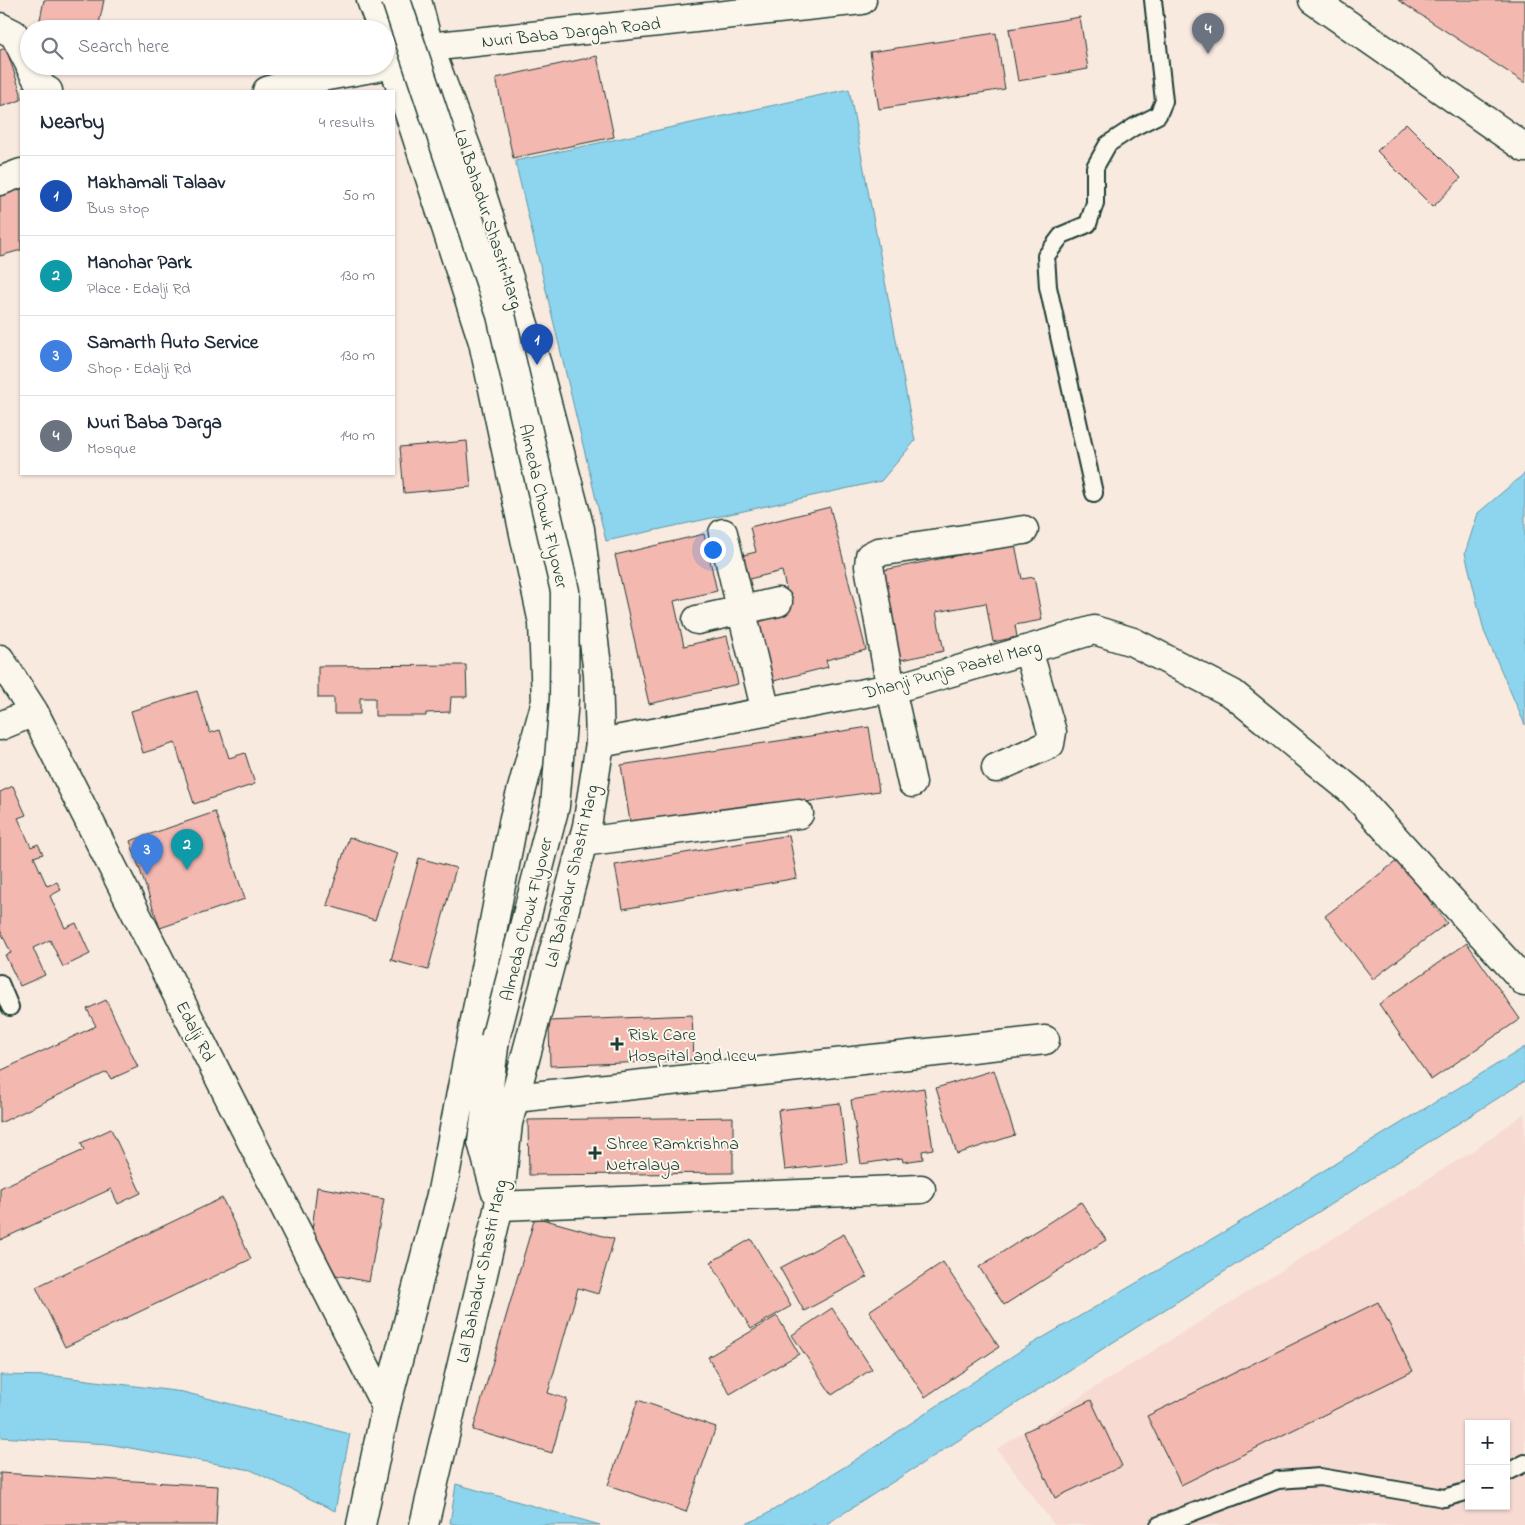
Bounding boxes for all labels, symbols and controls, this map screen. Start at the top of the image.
street label: Nuri Baba Dargah Road [480,12,662,57]
pin: 4 [1192,13,1224,54]
search box [20,20,395,75]
icon: search [38,34,66,62]
text: Search here [78,34,169,61]
text: Nearby [40,108,104,138]
text: 4 results [319,111,375,135]
street label: Lal Bahadur Shastri Marg [445,127,528,313]
text: Makhamali Talaav [87,170,225,197]
text: 1 [53,184,59,208]
text: 50 m [343,184,375,208]
text: Bus stop [87,197,150,221]
text: Manohar Park [87,250,192,277]
text: 2 [52,264,60,288]
text: 130 m [340,264,375,288]
text: Place · Edalji Rd [87,277,190,301]
pin: 1 [521,324,553,365]
text: Samarth Auto Service [87,330,258,357]
text: 3 [53,344,59,368]
text: 130 m [340,344,375,368]
text: Shop · Edalji Rd [87,357,191,381]
text: Nuri Baba Darga [87,410,222,437]
street label: Almeda Chowk Flyover [511,422,574,592]
text: 4 [53,424,59,448]
text: 140 m [340,424,375,448]
text: Mosque [87,437,136,461]
your location [700,537,726,563]
street label: Dhanji Punja Paatel Marg [860,635,1044,708]
street label: Lal Bahadur Shastri Marg [539,782,608,971]
pin: 2 [171,829,203,870]
pin: 3 [131,834,163,875]
street label: Almeda Chowk Flyover [495,835,561,1004]
street label: Edalji Rd [168,997,221,1067]
place label: Risk Care Hospital and Iccu [628,1023,757,1070]
marker: Risk Care Hospital and Iccu [610,1037,624,1051]
place label: Shree Ramkrishna Netralaya [606,1132,739,1179]
marker: Shree Ramkrishna Netralaya [588,1146,602,1160]
street label: Lal Bahadur Shastri Marg [451,1177,516,1366]
map controls [1465,1420,1510,1510]
button: + [1465,1420,1510,1465]
button: − [1465,1465,1510,1510]

